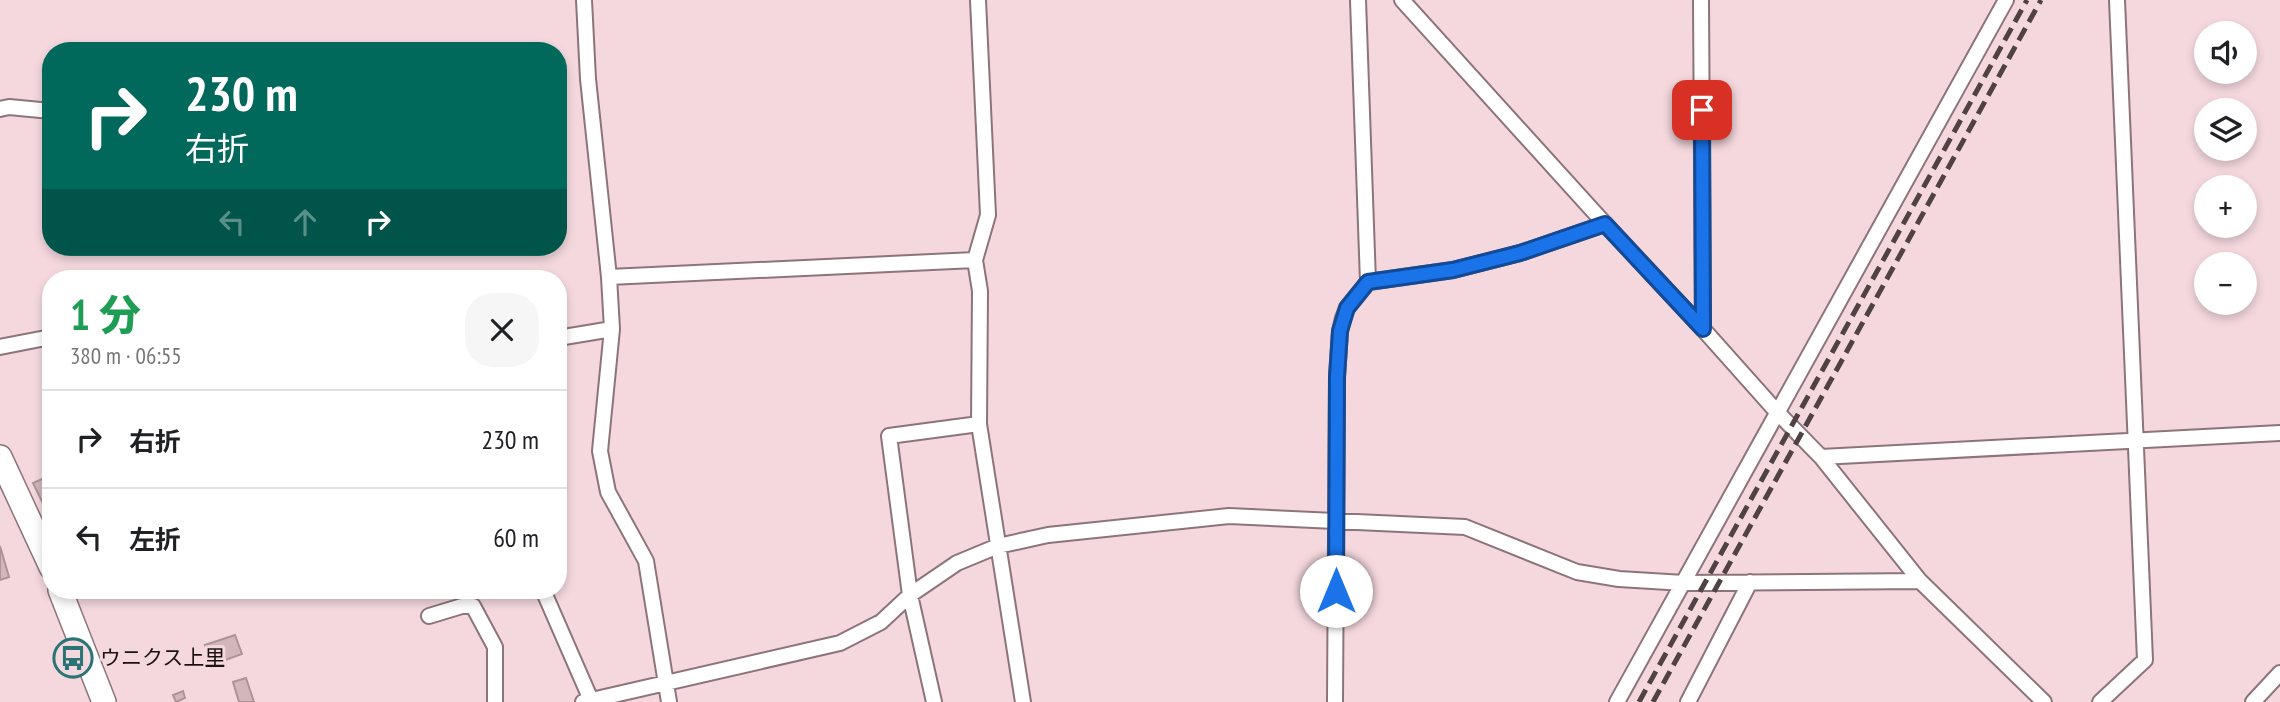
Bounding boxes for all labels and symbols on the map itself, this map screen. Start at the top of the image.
pin [1672,80,1732,140]
position arrow [1299,554,1373,628]
bus stop icon: ウニクス上里 [52,637,94,679]
place label: ウニクス上里 [100,644,225,671]

